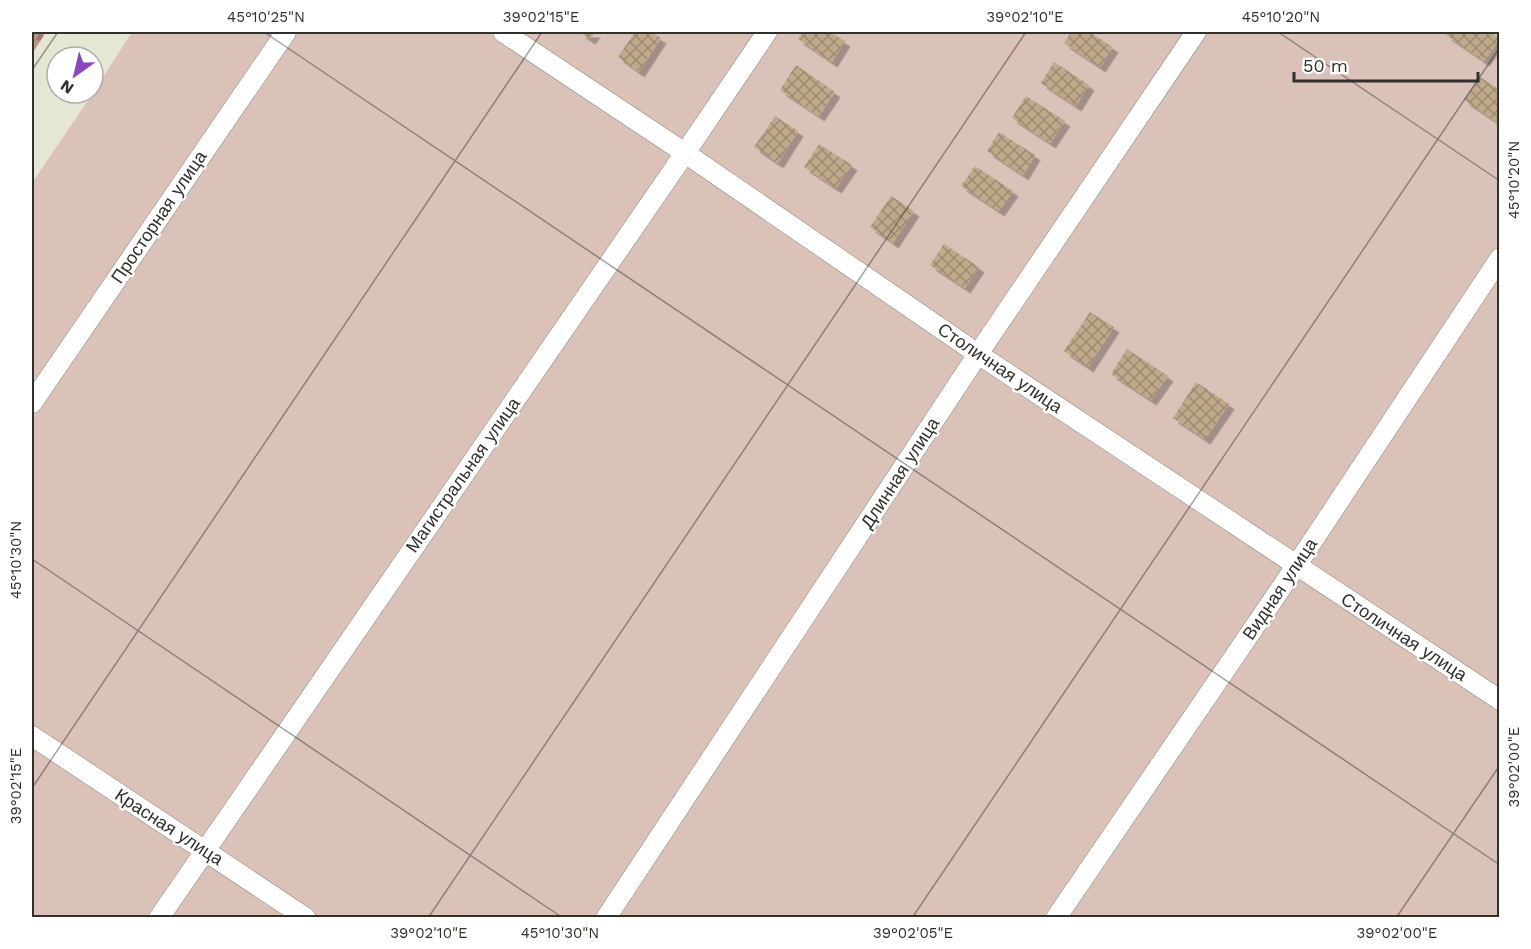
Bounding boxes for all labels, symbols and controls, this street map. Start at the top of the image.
text: 45°10'25"N [227,8,305,26]
text: 39°02'15"E [503,8,579,26]
text: 39°02'10"E [986,8,1064,26]
text: 45°10'20"N [1242,8,1320,26]
north arrow [45,45,105,105]
scale bar [1294,45,1478,83]
text: 50 m [1303,55,1348,76]
text: N [57,76,77,98]
text: 45°10'20"N [1505,141,1523,219]
street label: Просторная улица [106,146,211,287]
street label: Столичная улица [934,318,1067,418]
street label: Магистральная улица [401,392,525,556]
street label: Длинная улица [856,413,944,532]
text: 45°10'30"N [7,521,25,599]
street label: Видная улица [1238,533,1322,643]
street label: Столичная улица [1337,588,1472,686]
text: 39°02'00"E [1505,727,1523,807]
text: 39°02'15"E [7,748,25,824]
street label: Красная улица [111,784,228,870]
text: 39°02'10"E [390,924,468,942]
text: 45°10'30"N [521,924,599,942]
text: 39°02'05"E [873,924,953,942]
text: 39°02'00"E [1357,924,1437,942]

